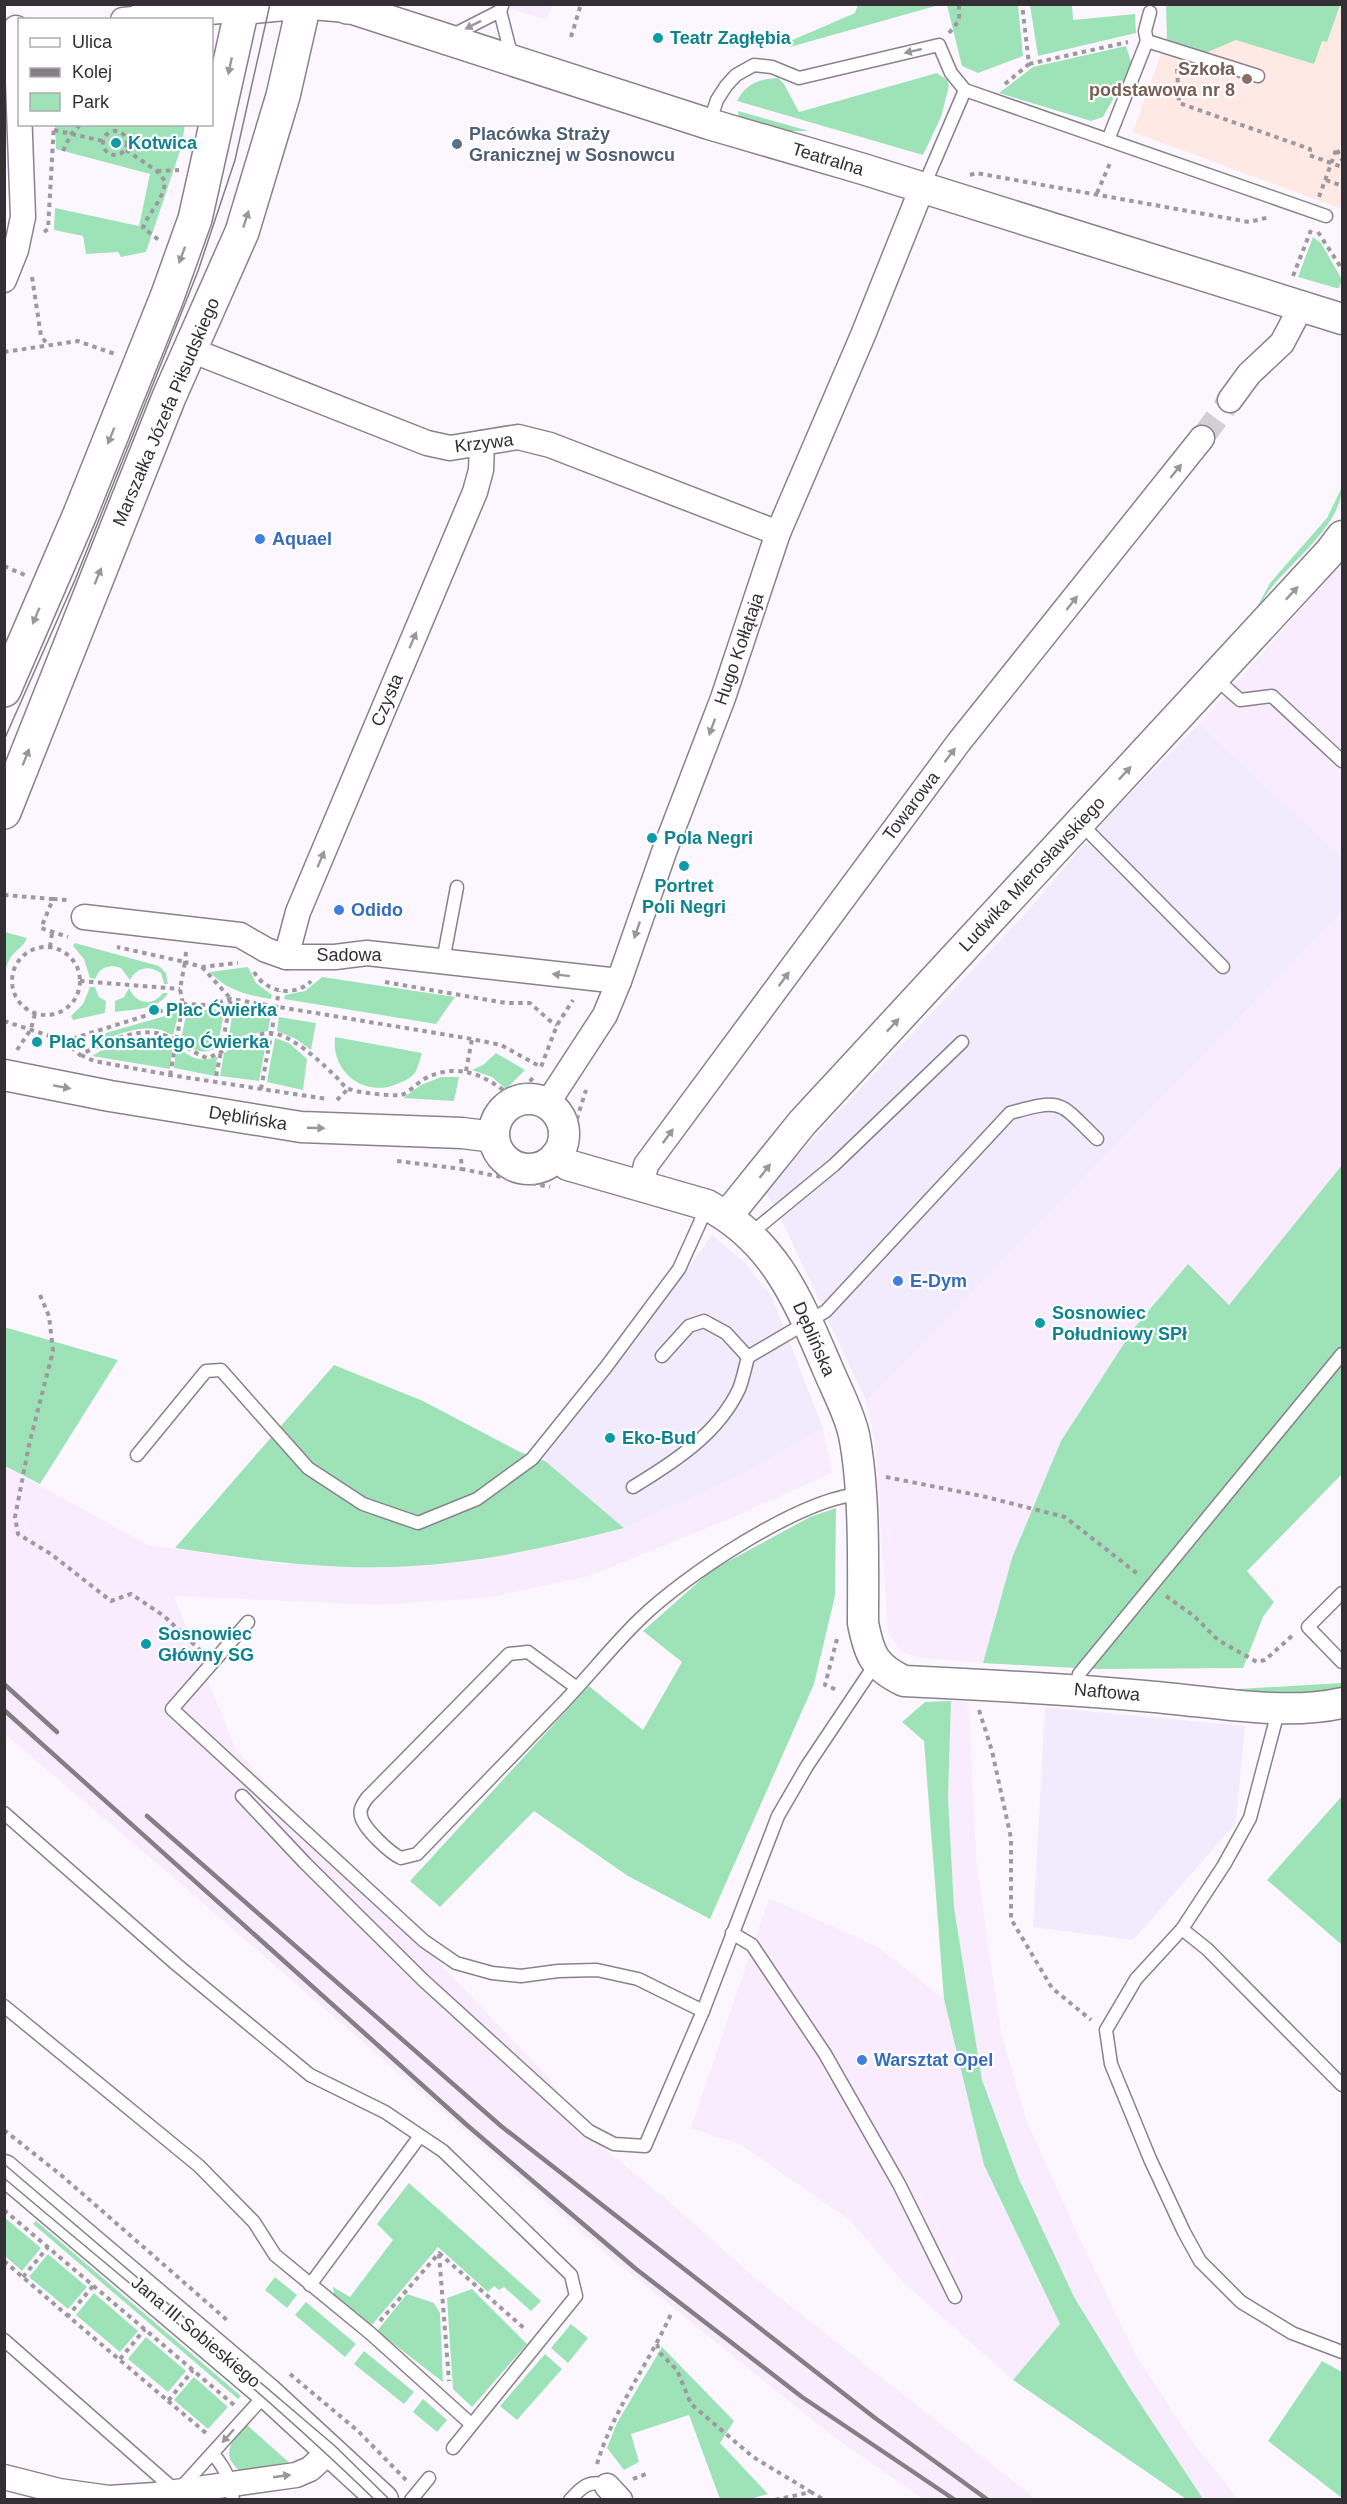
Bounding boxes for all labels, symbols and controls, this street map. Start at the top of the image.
legend [18,18,213,126]
one-way arrow [464,20,481,30]
place label: Teatr Zagłębia [670,28,792,48]
marker: Teatr Zagłębia [651,31,665,45]
text: Ulica [72,32,113,52]
one-way arrow [903,47,922,56]
one-way arrow [225,57,235,75]
place label: Szkoła podstawowa nr 8 [1089,59,1236,100]
text: Kolej [72,62,112,82]
marker: Szkoła podstawowa nr 8 [1240,72,1254,86]
text: Park [72,92,110,112]
place label: Placówka Straży Granicznej w Sosnowcu [469,124,675,165]
place label: Kotwica [128,133,198,153]
marker: Kotwica [109,136,123,150]
marker: Placówka Straży Granicznej w Sosnowcu [450,137,464,151]
street label: Teatralna [790,139,867,180]
one-way arrow [242,210,252,228]
one-way arrow [177,246,187,264]
street label: Marszałka Józefa Piłsudskiego [109,295,223,529]
one-way arrow [106,428,116,446]
street label: Krzywa [453,429,515,457]
one-way arrow [1170,463,1182,478]
place label: Aquael [272,529,332,549]
marker: Aquael [253,532,267,546]
one-way arrow [94,567,103,585]
one-way arrow [1285,586,1298,601]
street label: Hugo Kołłątaja [710,589,768,708]
one-way arrow [1065,595,1077,610]
one-way arrow [31,608,41,626]
one-way arrow [408,631,418,649]
street label: Czysta [367,670,407,729]
one-way arrow [707,719,717,737]
one-way arrow [943,747,955,762]
one-way arrow [21,748,31,766]
one-way arrow [1118,766,1132,781]
street label: Towarowa [879,767,944,844]
street label: Ludwika Mierosławskiego [955,793,1109,955]
place label: Pola Negri [664,828,753,848]
marker: Pola Negri [645,831,659,845]
one-way arrow [316,849,326,867]
marker: Portret Poli Negri [677,859,691,873]
place label: Portret Poli Negri [642,876,726,917]
place label: Odido [351,900,403,920]
marker: Odido [332,903,346,917]
one-way arrow [631,921,641,939]
street label: Sadowa [316,945,383,965]
one-way arrow [552,970,571,979]
one-way arrow [777,971,789,986]
place label: Plac Ćwierka [166,999,278,1020]
marker: Plac Ćwierka [147,1003,161,1017]
one-way arrow [886,1017,900,1032]
place label: Plac Konsantego Ćwierka [49,1031,270,1052]
marker: Plac Konsantego Ćwierka [30,1035,44,1049]
one-way arrow [52,1083,71,1092]
street label: Dęblińska [207,1102,290,1134]
one-way arrow [307,1123,326,1132]
one-way arrow [662,1128,674,1144]
one-way arrow [758,1163,771,1179]
place label: E-Dym [910,1271,967,1291]
marker: E-Dym [891,1274,905,1288]
street label: Dęblińska [789,1299,840,1380]
place label: Sosnowiec Południowy SPł [1052,1303,1187,1344]
marker: Sosnowiec Południowy SPł [1033,1316,1047,1330]
place label: Eko-Bud [622,1428,696,1448]
marker: Eko-Bud [603,1431,617,1445]
place label: Sosnowiec Główny SG [158,1624,254,1665]
marker: Sosnowiec Główny SG [139,1637,153,1651]
street label: Naftowa [1073,1679,1142,1705]
place label: Warsztat Opel [874,2050,993,2070]
marker: Warsztat Opel [855,2053,869,2067]
street label: Jana III Sobieskiego [127,2272,265,2392]
one-way arrow [222,2428,235,2443]
one-way arrow [273,2472,292,2481]

